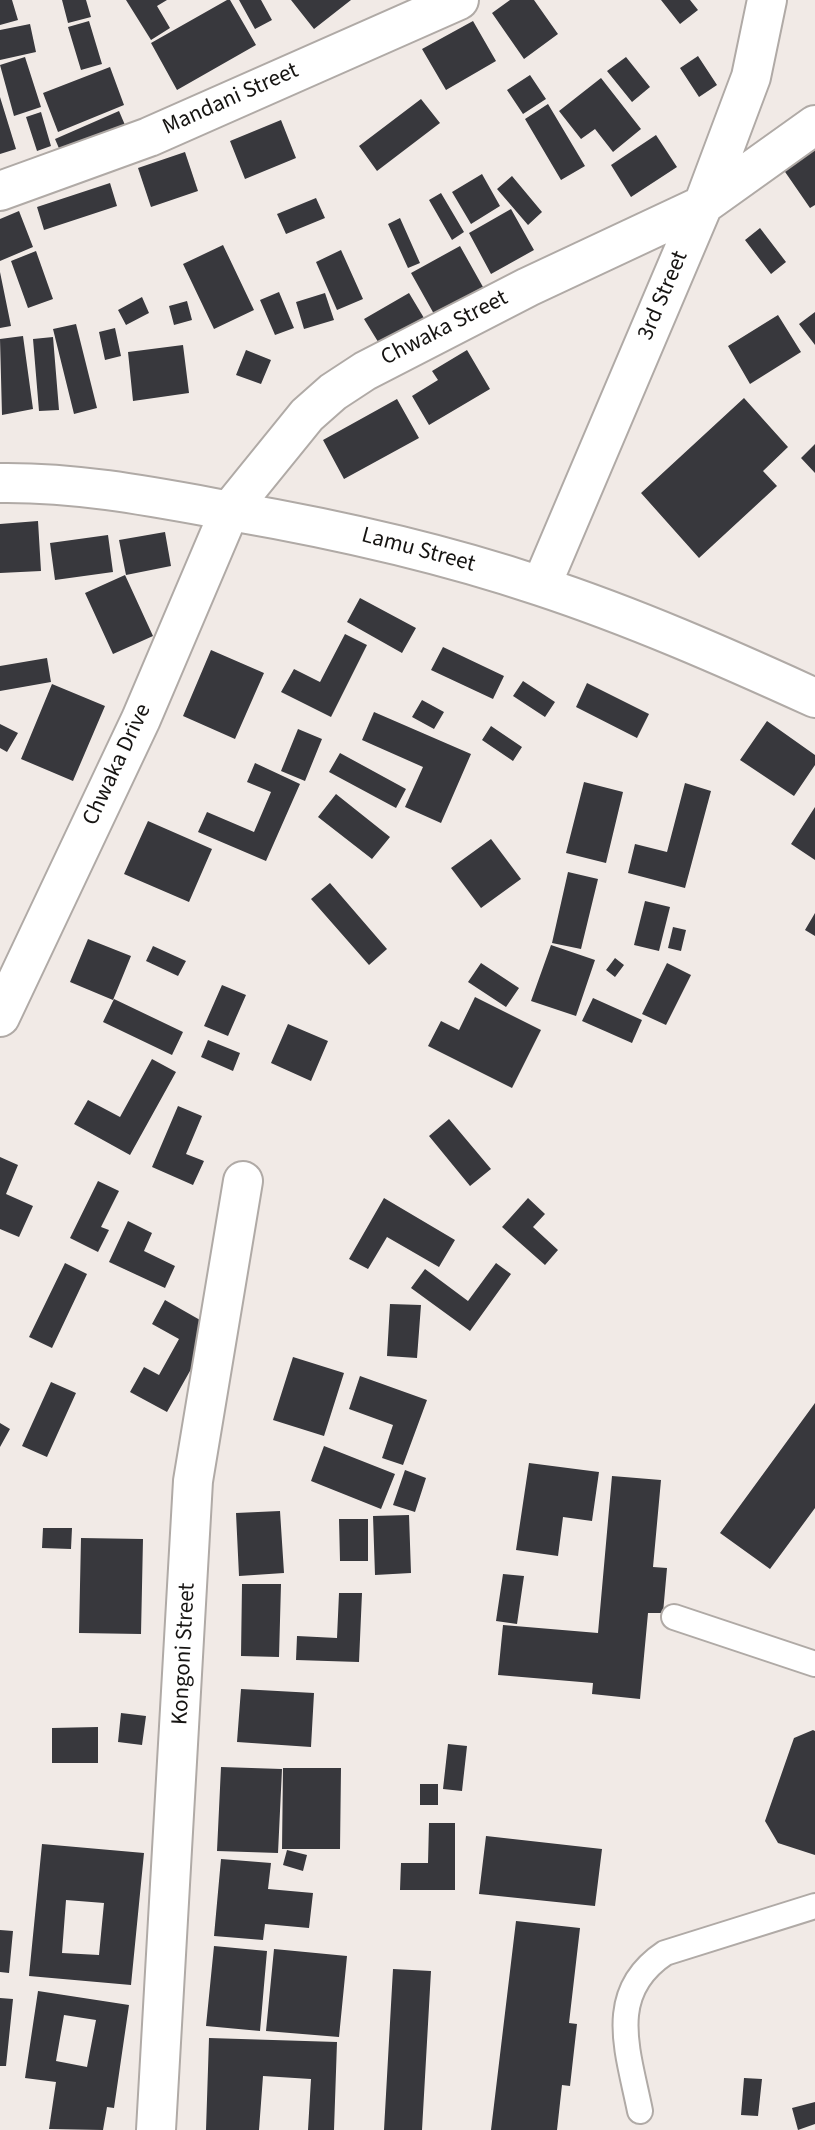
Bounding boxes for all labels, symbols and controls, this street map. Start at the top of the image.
street label: Mandani Street [159,58,303,142]
street label: 3rd Street [633,247,695,345]
street label: Chwaka Street [377,285,513,373]
street label: Lamu Street [358,523,478,579]
street label: Chwaka Drive [78,700,158,830]
street label: Kongoni Street [167,1582,203,1726]

